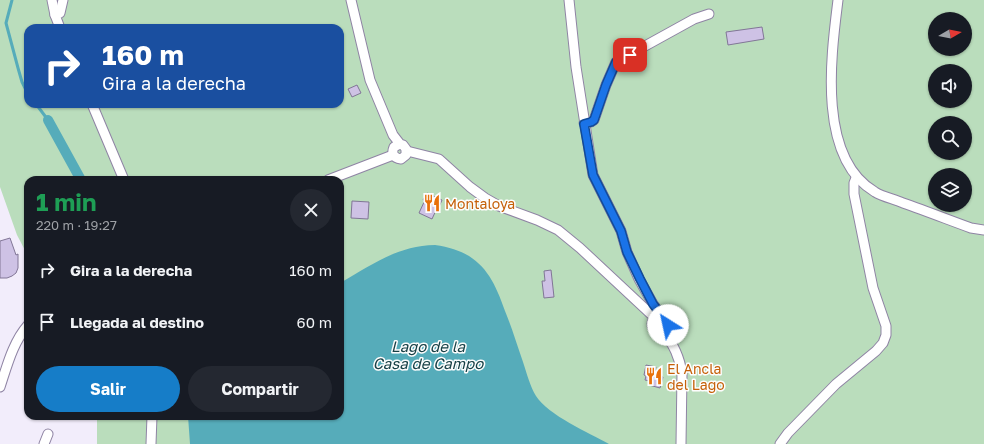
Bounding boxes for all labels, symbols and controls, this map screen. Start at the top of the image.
north arrow [928,12,972,56]
map controls [928,12,972,212]
text: 160 m [102,38,184,71]
pin [613,38,647,72]
icon: right [36,40,88,92]
icon: arrive [619,44,641,66]
button: sound [928,64,972,108]
text: Gira a la derecha [102,72,246,94]
button: search [928,116,972,160]
button: layers [928,168,972,212]
text: 1 min [36,187,96,216]
button: close [290,189,332,231]
restaurant icon: Montaloya [422,193,442,213]
place label: Montaloya [445,195,515,212]
text: 220 m · 19:27 [36,217,117,233]
icon: right [36,259,58,281]
text: Gira a la derecha [70,261,192,279]
text: 160 m [289,261,332,279]
position arrow [647,304,689,346]
icon: arrive [36,311,58,333]
text: Llegada al destino [70,313,204,331]
text: 60 m [297,313,332,331]
water label: Lago de la Casa de Campo [373,337,484,372]
place label: El Ancla del Lago [667,360,725,393]
button: Salir [36,366,180,412]
button: Compartir [188,366,332,412]
restaurant icon: El Ancla del Lago [644,366,664,386]

